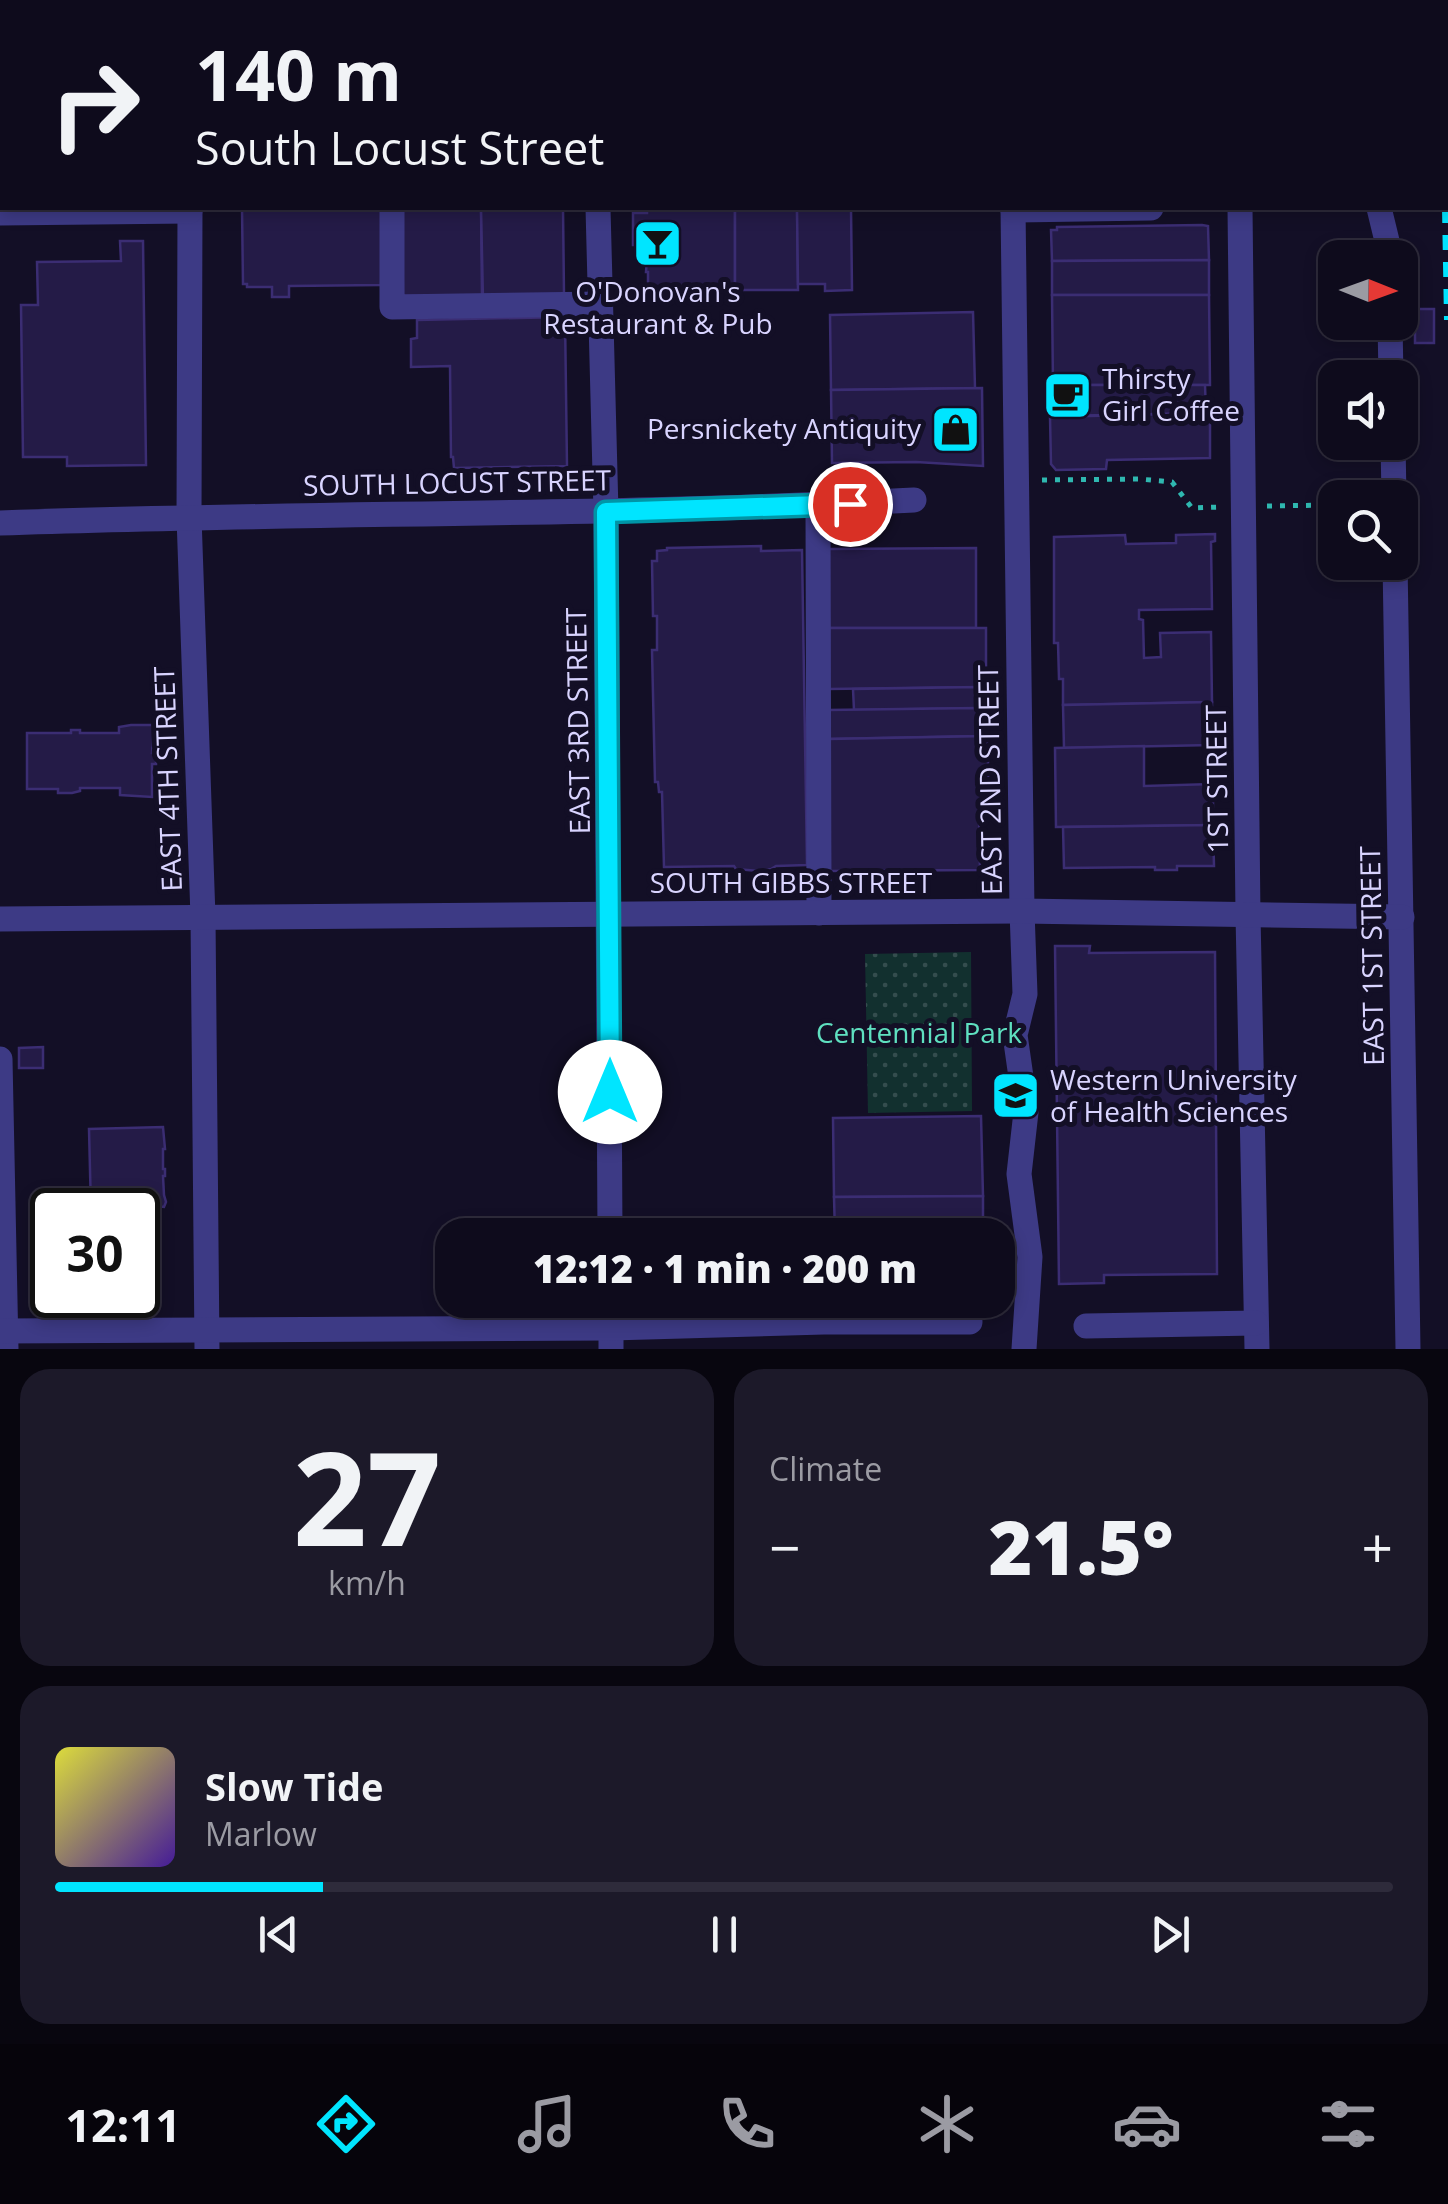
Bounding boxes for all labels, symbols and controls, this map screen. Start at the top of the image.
text: 140 m [195,26,402,122]
icon: right [30,40,160,170]
text: South Locust Street [195,117,604,178]
bar icon: O'Donovan's Restaurant & Pub [632,218,684,270]
north arrow [1318,240,1418,340]
map controls [1318,240,1418,580]
place label: O'Donovan's Restaurant & Pub [543,272,773,342]
place label: Thirsty Girl Coffee [1102,359,1240,429]
button: sound [1318,360,1418,460]
cafe icon: Thirsty Girl Coffee [1041,369,1093,421]
shop icon: Persnickety Antiquity [930,403,982,455]
place label: Persnickety Antiquity [647,409,922,447]
street label: SOUTH LOCUST STREET [303,460,612,504]
pin [808,462,893,547]
icon: arrive [823,477,878,532]
button: search [1318,480,1418,580]
street label: EAST 3RD STREET [556,607,598,835]
street label: EAST 2ND STREET [968,664,1010,896]
street label: EAST 4TH STREET [144,665,190,892]
street label: 1ST STREET [1196,704,1236,854]
street label: EAST 1ST STREET [1350,845,1392,1066]
street label: SOUTH GIBBS STREET [650,863,933,901]
park label: Centennial Park [816,1013,1022,1051]
position arrow [558,1040,662,1144]
place label: Western University of Health Sciences [1050,1060,1298,1130]
school or university icon: Western University of Health Sciences [989,1070,1041,1122]
speed limit sign: 30 [30,1188,160,1318]
text: 12:12 · 1 min · 200 m [533,1242,917,1294]
text: 27 [293,1407,441,1584]
text: Climate [769,1447,882,1490]
text: 21.5° [988,1495,1174,1597]
text: − [769,1509,800,1584]
text: + [1362,1509,1393,1584]
text: km/h [328,1561,406,1604]
text: Slow Tide [205,1760,384,1812]
text: Marlow [205,1812,317,1855]
icon: previous [251,1907,306,1962]
icon: pause [697,1907,752,1962]
icon: next [1143,1907,1198,1962]
icon: directions [311,2089,381,2159]
icon: music [512,2089,582,2159]
icon: phone [712,2089,782,2159]
icon: climate [912,2089,982,2159]
icon: car [1112,2089,1182,2159]
icon: filters [1313,2089,1383,2159]
text: 12:11 [65,2094,181,2155]

